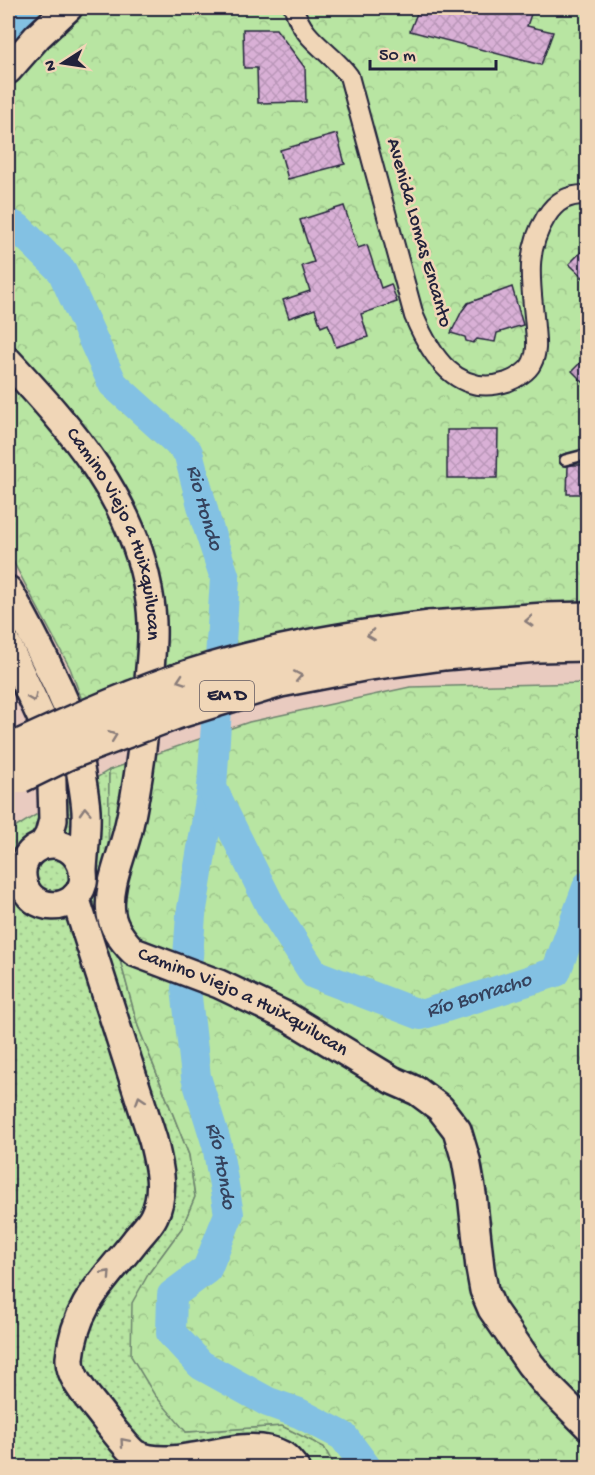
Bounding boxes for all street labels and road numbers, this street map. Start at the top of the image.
street label: Avenida Lomas Encanto [380,136,456,330]
street label: Camino Viejo a Huixquilucan [60,424,164,641]
road number: EM D [200,681,254,711]
street label: Camino Viejo a Huixquilucan [134,943,352,1062]

